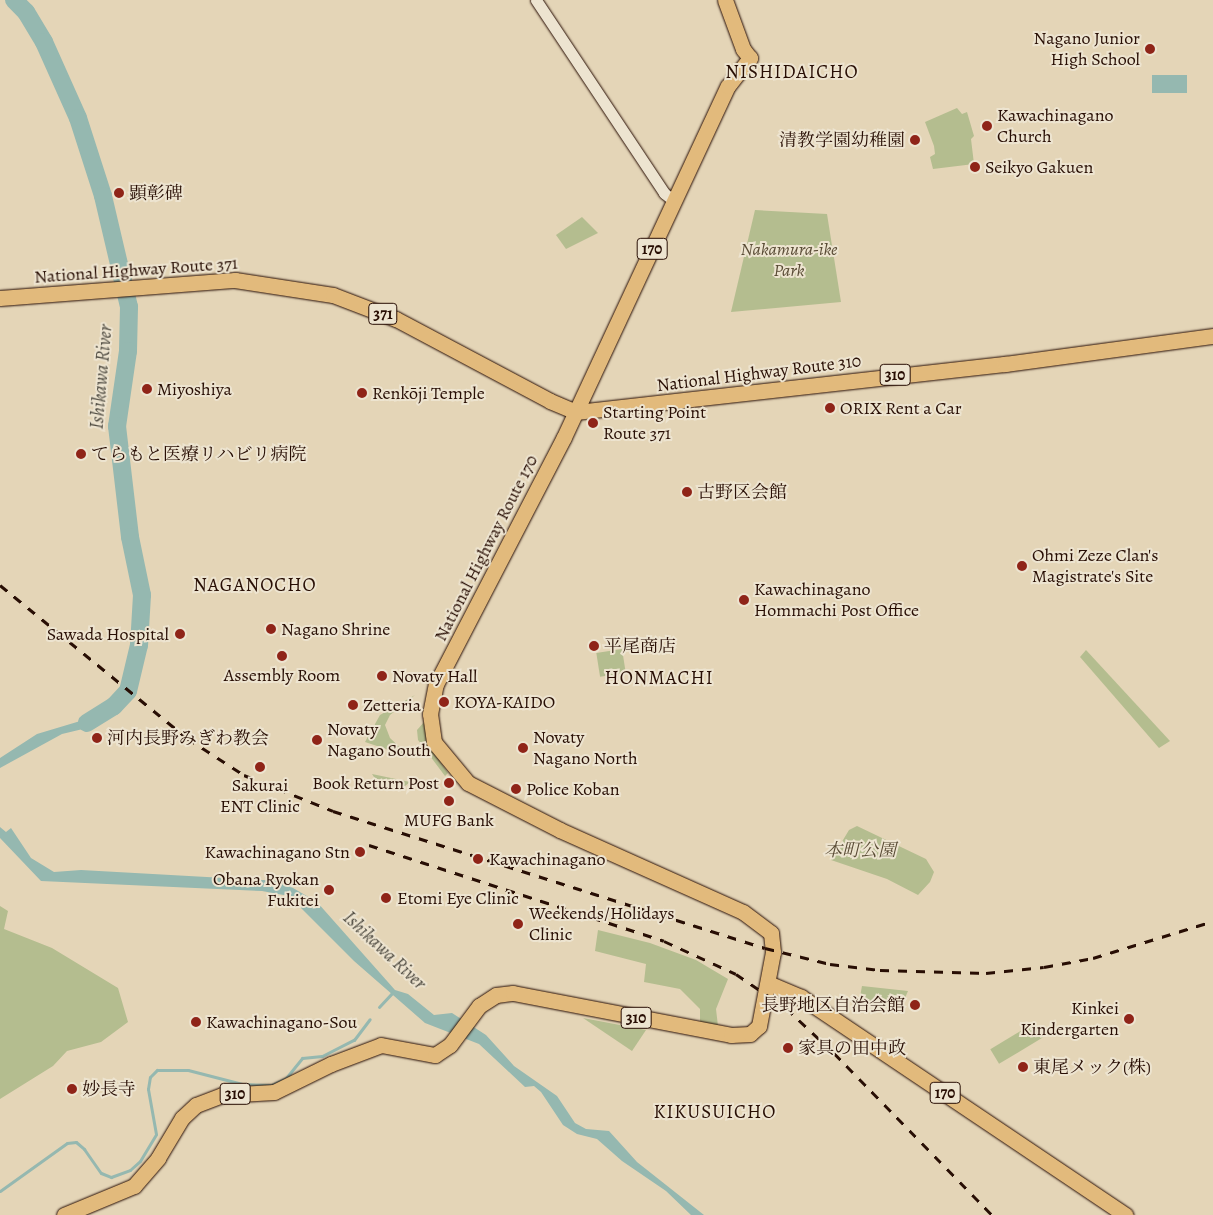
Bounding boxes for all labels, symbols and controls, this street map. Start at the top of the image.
place label: Nagano Junior High School [1034,28,1140,70]
marker: Nagano Junior High School [1144,43,1156,55]
district label: NISHIDAICHO [724,62,860,84]
place label: Kawachinagano Church [997,105,1114,148]
marker: Kawachinagano Church [981,120,993,132]
place label: 清教学園幼稚園 [779,129,905,151]
marker: 清教学園幼稚園 [909,134,921,146]
place label: Seikyo Gakuen [985,156,1093,178]
marker: Seikyo Gakuen [969,161,981,173]
place label: 顕彰碑 [129,182,183,204]
marker: 顕彰碑 [113,187,125,199]
road number: 170 [636,235,668,262]
park label: Nakamura-ike Park [740,239,838,282]
street label: National Highway Route 371 [34,252,238,288]
road number: 371 [368,300,398,328]
water label: Ishikawa River [86,324,118,430]
street label: National Highway Route 310 [655,350,863,396]
road number: 310 [879,362,911,388]
place label: Miyoshiya [157,378,232,400]
place label: Renkōji Temple [372,382,485,404]
marker: Miyoshiya [141,383,153,395]
marker: Renkōji Temple [356,387,368,399]
place label: ORIX Rent a Car [840,397,962,419]
place label: Starting Point Route 371 [603,402,706,444]
marker: ORIX Rent a Car [824,402,836,414]
marker: Starting Point Route 371 [587,417,599,429]
place label: てらもと医療リハビリ病院 [91,443,307,465]
marker: てらもと医療リハビリ病院 [75,448,87,460]
street label: National Highway Route 170 [430,451,542,645]
place label: 古野区会館 [697,481,787,503]
marker: 古野区会館 [681,486,693,498]
place label: Ohmi Zeze Clan's Magistrate's Site [1032,545,1158,588]
marker: Ohmi Zeze Clan's Magistrate's Site [1016,560,1028,572]
district label: NAGANOCHO [192,575,318,597]
place label: Kawachinagano Hommachi Post Office [754,579,919,622]
marker: Kawachinagano Hommachi Post Office [738,594,750,606]
place label: Nagano Shrine [281,618,390,640]
place label: Sawada Hospital [47,623,169,645]
marker: Nagano Shrine [265,623,277,635]
marker: Sawada Hospital [173,627,187,641]
place label: 平尾商店 [604,635,676,657]
marker: 平尾商店 [588,640,600,652]
marker: Assembly Room [276,650,288,662]
place label: Assembly Room [224,664,340,686]
place label: Novaty Hall [392,665,477,687]
district label: HONMACHI [603,668,715,690]
marker: Novaty Hall [376,670,388,682]
place label: KOYA-KAIDO [454,691,555,713]
place label: Zetteria [363,694,421,716]
marker: KOYA-KAIDO [438,696,450,708]
marker: Zetteria [347,699,359,711]
place label: Novaty Nagano South [327,719,431,762]
place label: 河内長野みぎわ教会 [107,727,269,749]
place label: Novaty Nagano North [533,727,638,770]
marker: 河内長野みぎわ教会 [91,732,103,744]
marker: Novaty Nagano South [311,734,323,746]
marker: Novaty Nagano North [517,742,529,754]
marker: Sakurai ENT Clinic [254,761,266,773]
place label: Book Return Post [312,772,439,794]
place label: Sakurai ENT Clinic [220,775,300,818]
marker: Book Return Post [443,777,455,789]
place label: Police Koban [526,778,620,800]
marker: Police Koban [510,783,522,795]
marker: MUFG Bank [443,795,455,807]
place label: MUFG Bank [404,809,494,831]
park label: 本町公園 [824,839,896,861]
place label: Kawachinagano Stn [205,841,350,863]
marker: Kawachinagano Stn [354,846,366,858]
place label: Kawachinagano [489,848,606,870]
marker: Kawachinagano [471,852,485,866]
place label: Obana Ryokan Fukitei [213,869,319,912]
marker: Obana Ryokan Fukitei [323,884,335,896]
place label: Etomi Eye Clinic [397,887,519,909]
marker: Etomi Eye Clinic [379,891,393,905]
place label: Weekends/Holidays Clinic [529,903,675,946]
water label: Ishikawa River [338,907,430,995]
marker: Weekends/Holidays Clinic [511,917,525,931]
place label: 長野地区自治会館 [761,994,905,1016]
place label: Kinkei Kindergarten [1020,998,1119,1040]
marker: 長野地区自治会館 [909,999,921,1011]
road number: 310 [620,1004,652,1032]
place label: Kawachinagano-Sou [206,1011,357,1033]
marker: Kinkei Kindergarten [1123,1013,1135,1025]
marker: Kawachinagano-Sou [190,1016,202,1028]
place label: 家具の田中政 [798,1037,906,1059]
marker: 家具の田中政 [782,1042,794,1054]
place label: 東尾メック(株) [1033,1056,1151,1078]
marker: 東尾メック(株) [1017,1061,1029,1073]
place label: 妙長寺 [82,1078,136,1100]
road number: 310 [219,1080,251,1108]
road number: 170 [929,1080,961,1106]
marker: 妙長寺 [66,1083,78,1095]
district label: KIKUSUICHO [652,1102,778,1124]

